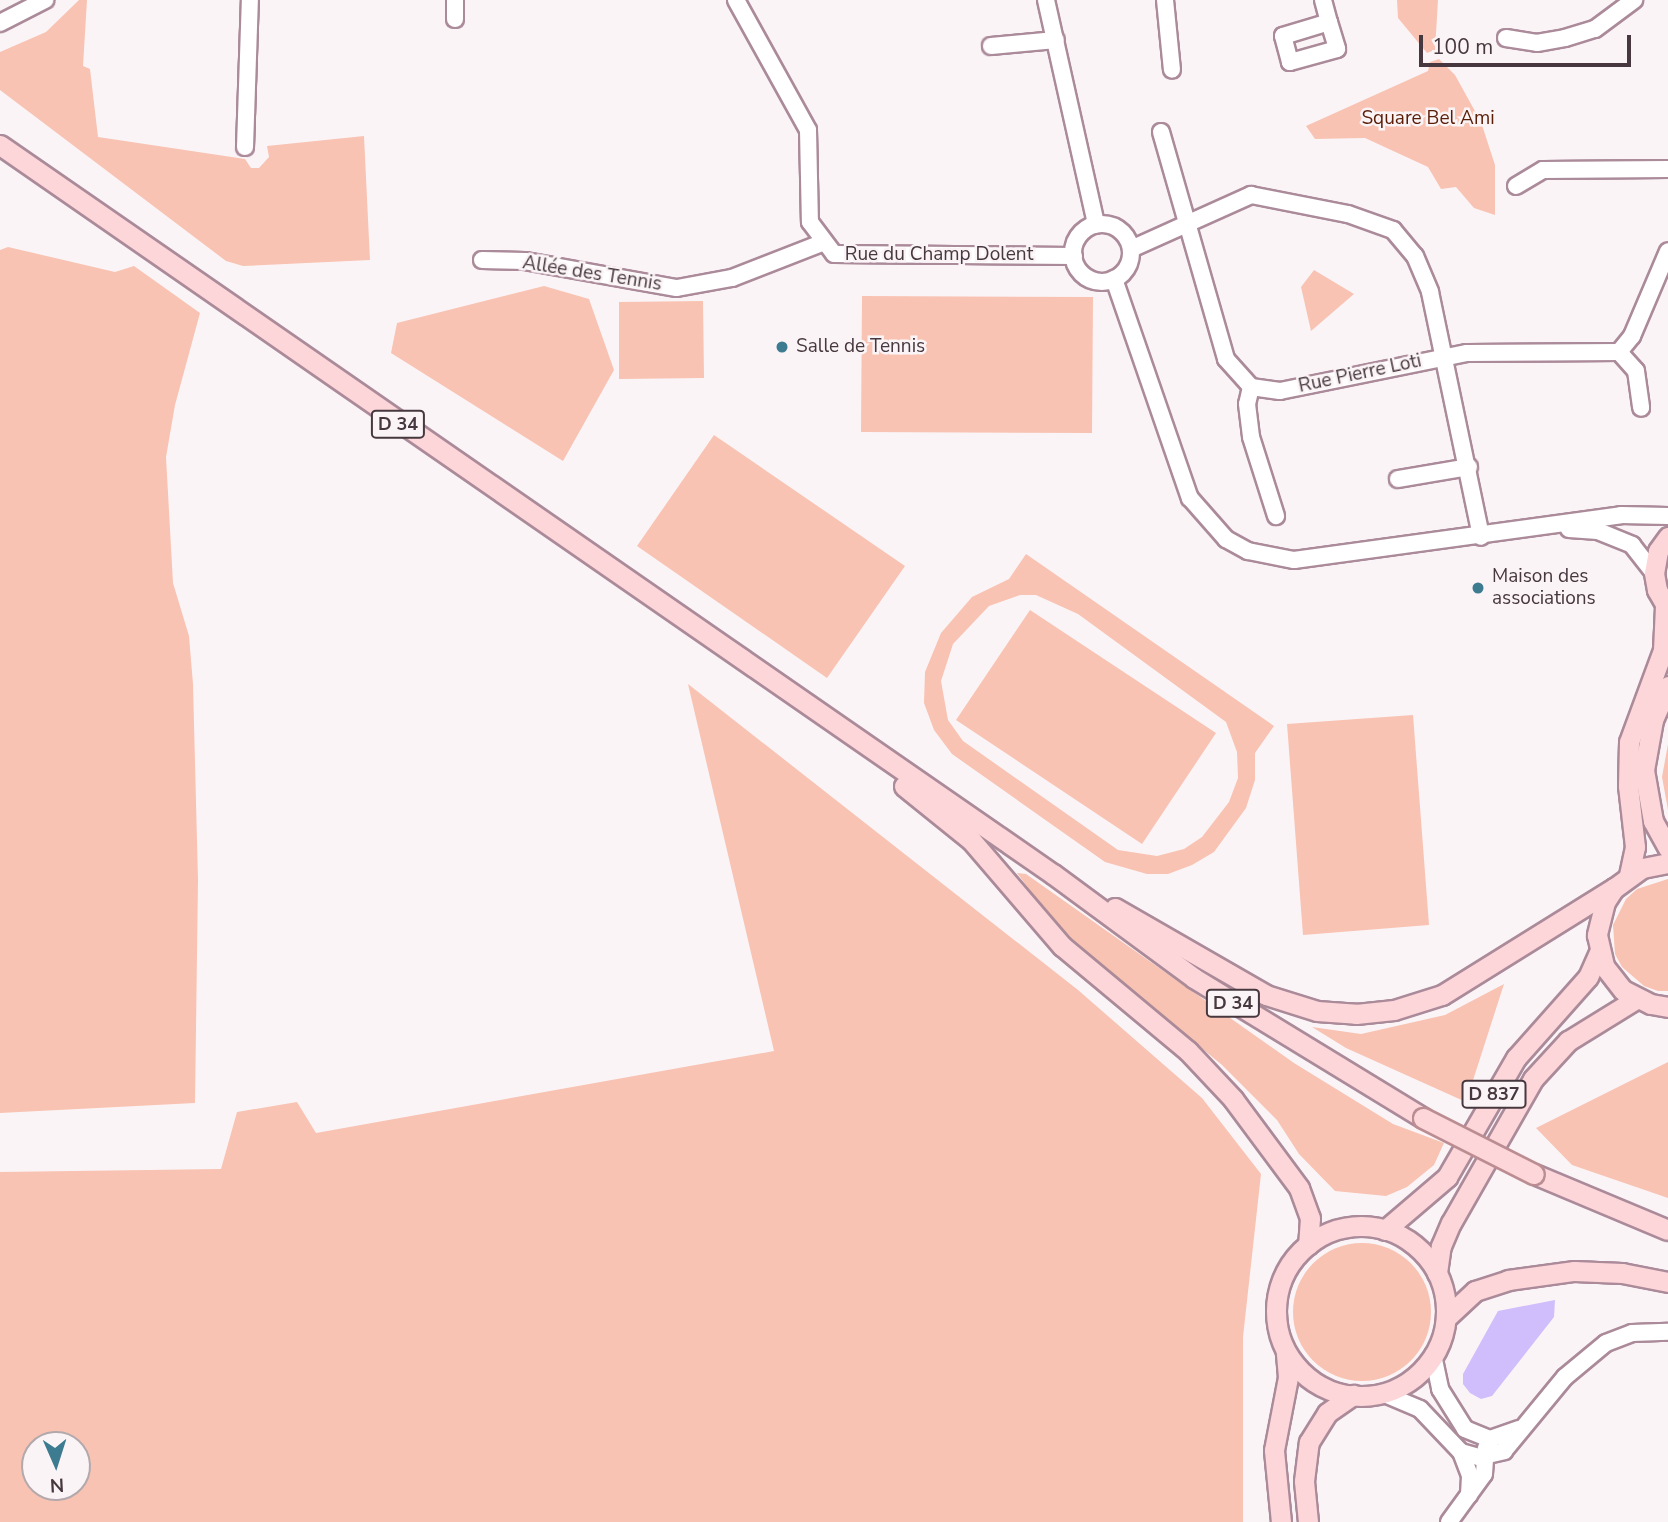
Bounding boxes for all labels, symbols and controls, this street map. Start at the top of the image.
scale bar [1423,21,1635,65]
text: 100 m [1432,33,1493,61]
park label: Square Bel Ami [1361,108,1495,130]
street label: Rue du Champ Dolent [845,244,1033,266]
street label: Allée des Tennis [521,252,663,296]
place label: Salle de Tennis [796,336,925,358]
marker: Salle de Tennis [774,339,790,355]
street label: Rue Pierre Loti [1296,350,1424,398]
road number: D 34 [370,410,426,438]
place label: Maison des associations [1492,566,1596,610]
marker: Maison des associations [1470,580,1486,596]
road number: D 34 [1205,988,1261,1018]
road number: D 837 [1461,1079,1527,1108]
north arrow [21,1431,91,1501]
text: N [49,1472,65,1498]

